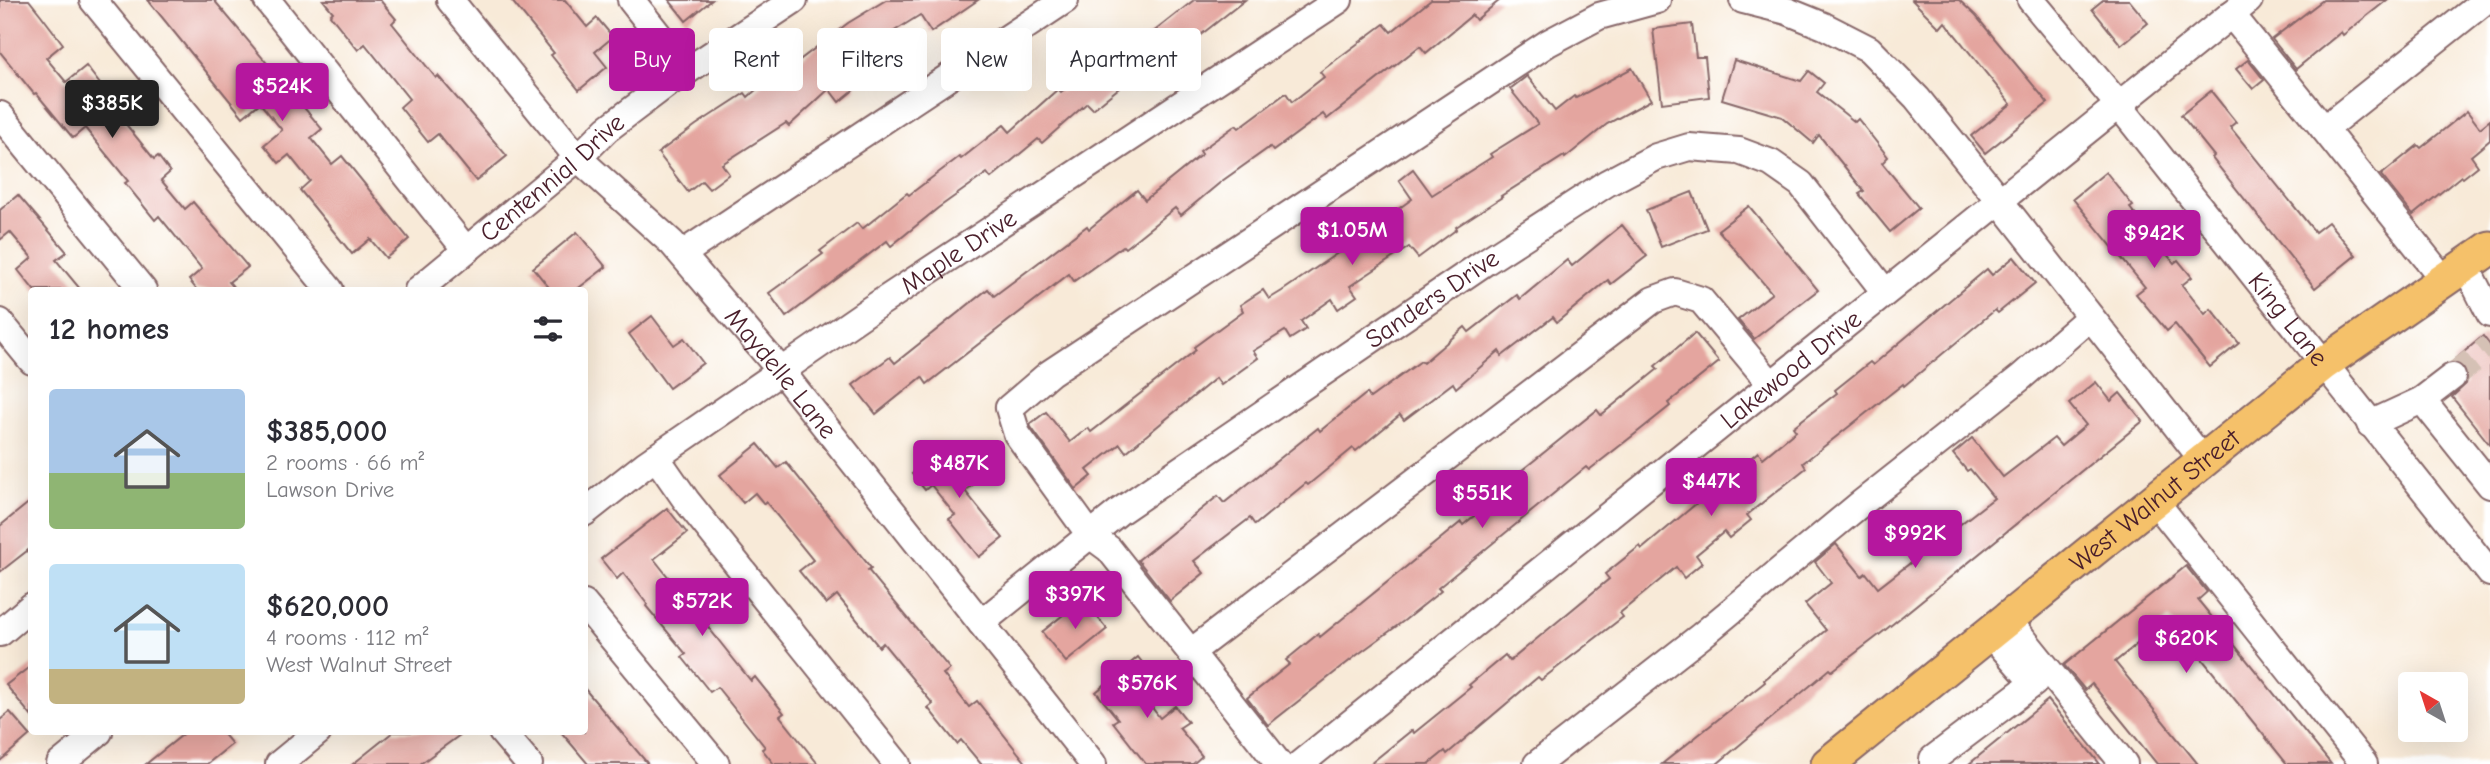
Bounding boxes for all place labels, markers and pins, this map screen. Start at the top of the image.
pin: $524K [233,64,331,123]
pin: $385K [63,80,161,140]
pin: $1.05M [1295,208,1409,267]
pin: $942K [2105,210,2203,270]
pin: $487K [910,440,1008,500]
pin: $447K [1662,458,1760,518]
pin: $551K [1433,470,1531,530]
pin: $992K [1866,510,1964,570]
pin: $397K [1026,572,1124,631]
pin: $572K [653,578,751,638]
pin: $620K [2137,616,2235,675]
pin: $576K [1098,660,1196,720]

